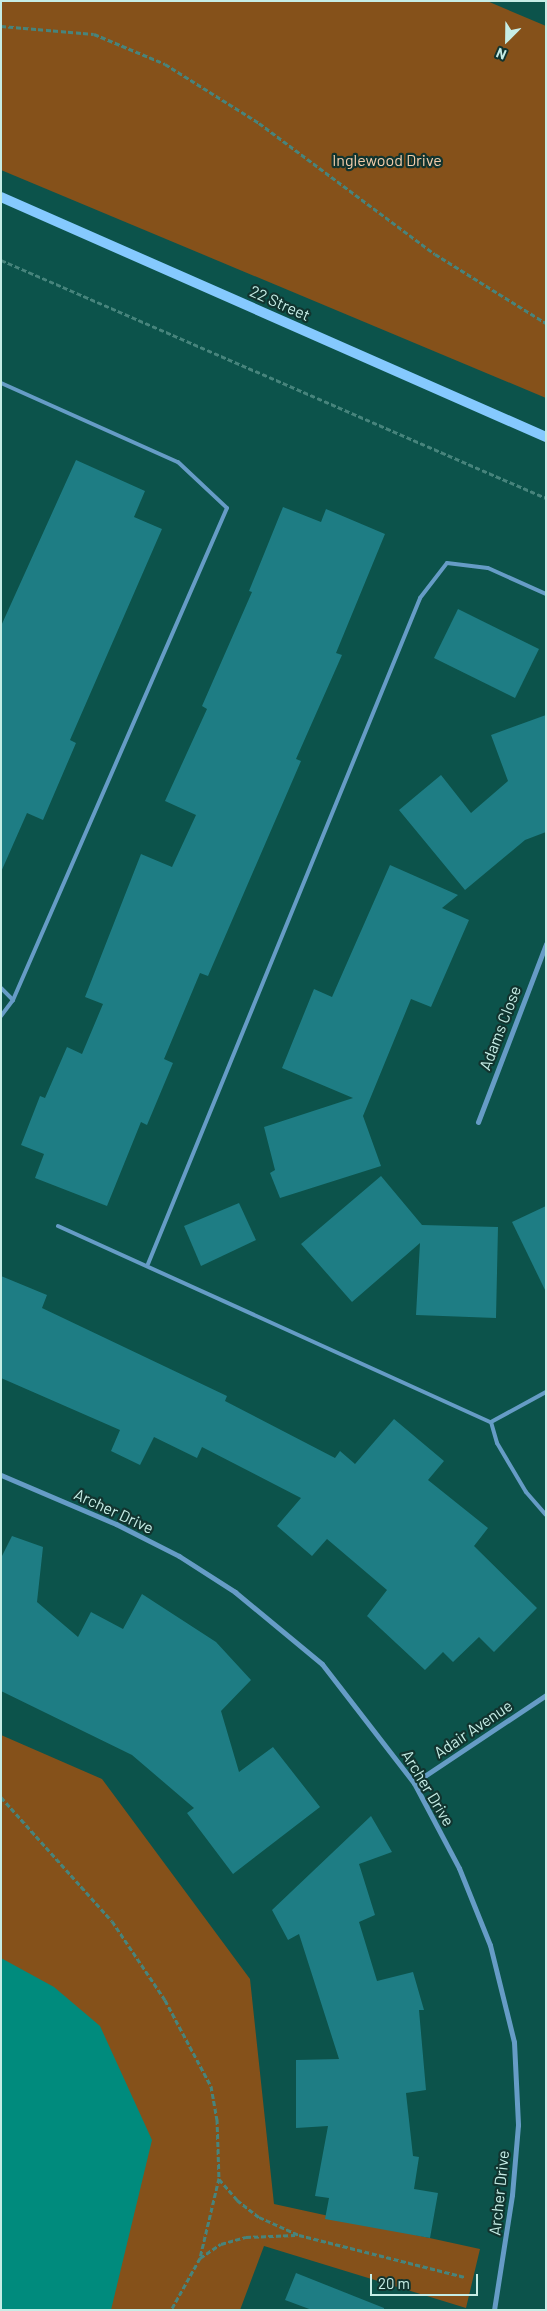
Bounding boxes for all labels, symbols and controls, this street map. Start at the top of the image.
north arrow [482,15,532,65]
text: N [493,45,509,64]
park label: Inglewood Drive [332,150,442,170]
street label: 22 Street [247,281,313,325]
street label: Adams Close [475,983,525,1073]
street label: Archer Drive [71,1484,157,1538]
street label: Adair Avenue [430,1696,516,1762]
street label: Archer Drive [398,1746,458,1830]
street label: Archer Drive [485,2149,513,2237]
scale bar [372,2264,480,2296]
text: 20 m [378,2274,410,2292]

